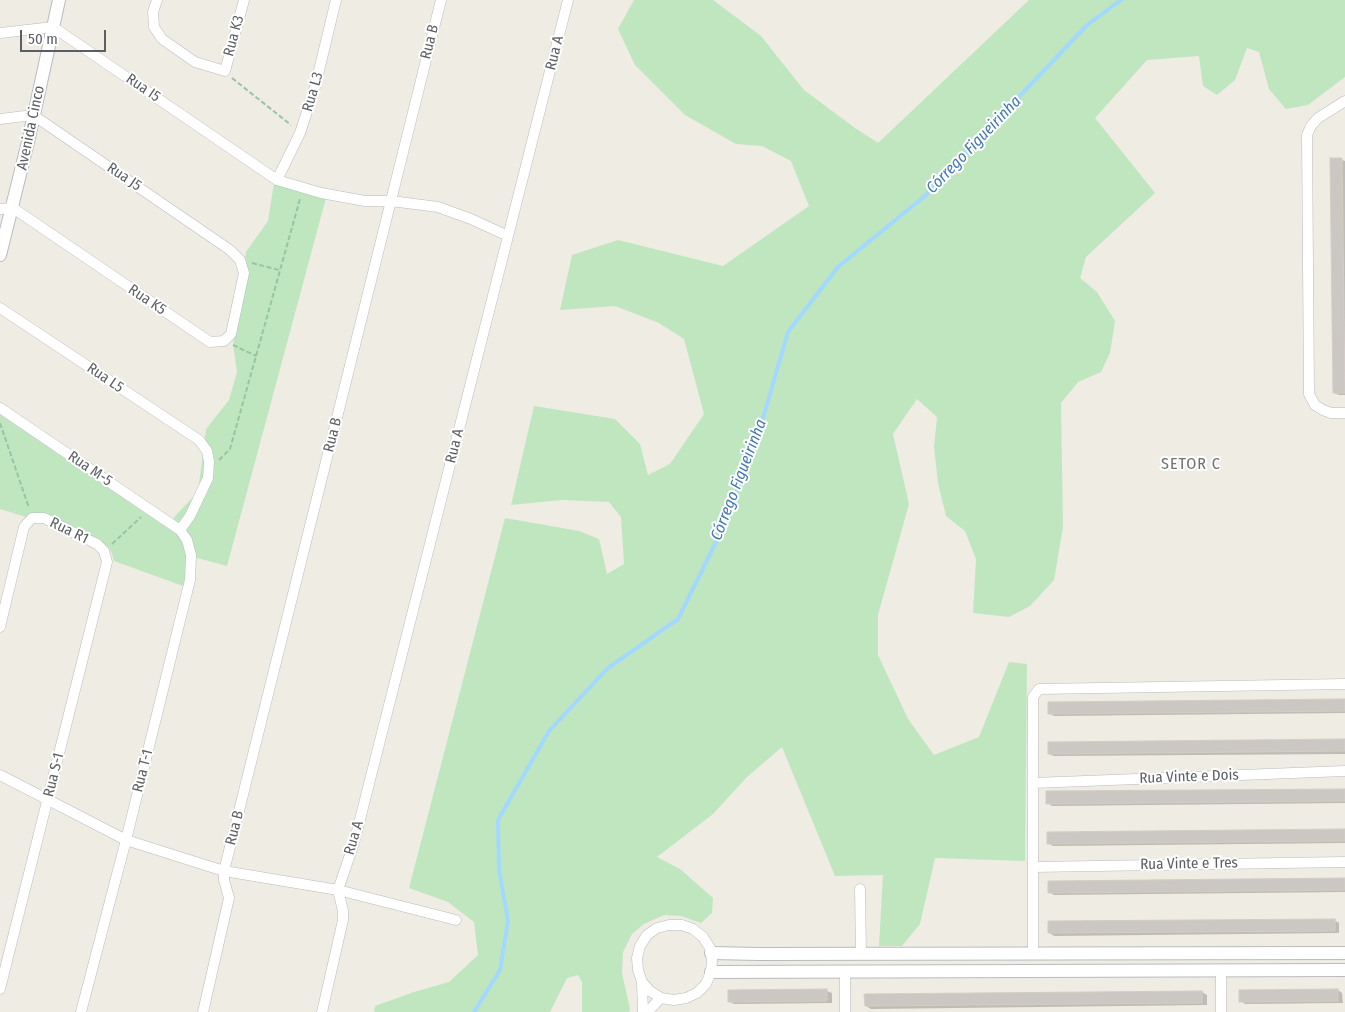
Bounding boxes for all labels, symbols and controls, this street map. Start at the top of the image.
street label: Rua K3 [220,14,248,58]
scale bar [22,20,109,52]
street label: Rua B [417,23,443,61]
text: 50 m [28,30,58,48]
street label: Rua A [542,34,568,72]
street label: Rua I5 [122,70,164,106]
street label: Rua L3 [299,70,327,114]
street label: Avenida Cinco [13,84,49,172]
water label: Córrego Figueirinha [923,92,1025,198]
street label: Rua J5 [103,159,145,195]
street label: Rua K5 [125,281,169,319]
street label: Rua L5 [83,359,127,397]
street label: Rua B [320,416,346,454]
water label: Córrego Figueirinha [707,417,771,543]
street label: Rua A [442,427,468,465]
street label: Rua M-5 [64,448,116,490]
district label: SETOR C [1160,455,1222,475]
street label: Rua R1 [47,514,91,548]
street label: Rua T-1 [129,748,157,794]
street label: Rua S-1 [40,751,68,799]
street label: Rua Vinte e Dois [1139,766,1239,788]
street label: Rua B [222,809,248,847]
street label: Rua A [341,819,367,857]
street label: Rua Vinte e Tres [1140,854,1238,874]

